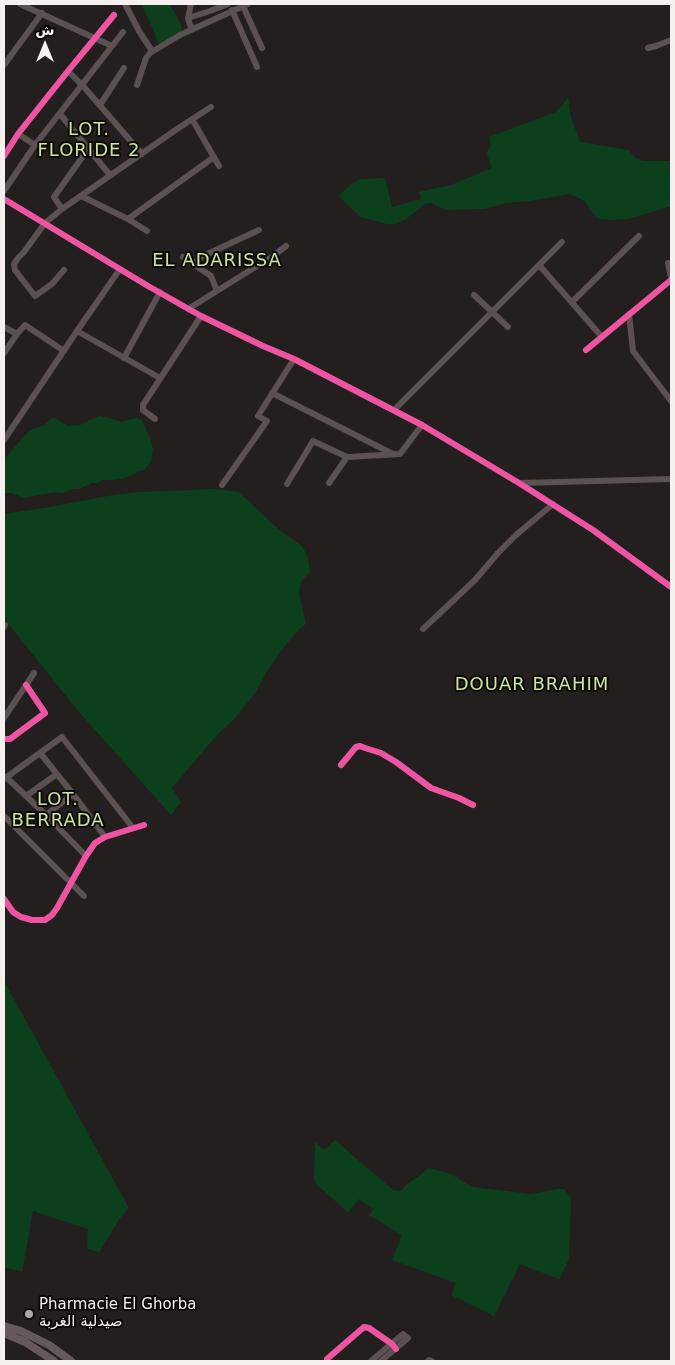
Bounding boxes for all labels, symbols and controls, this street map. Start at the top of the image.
north arrow [20,20,70,70]
text: ش [35,22,55,38]
district label: LOT. FLORIDE 2 [36,119,142,162]
district label: EL ADARISSA [151,250,283,272]
district label: DOUAR BRAHIM [453,674,611,696]
district label: LOT. BERRADA [11,789,105,832]
place label: Pharmacie El Ghorba صيدلية الغربة [39,1296,196,1331]
marker: Pharmacie El Ghorba صيدلية الغربة [23,1308,35,1320]

